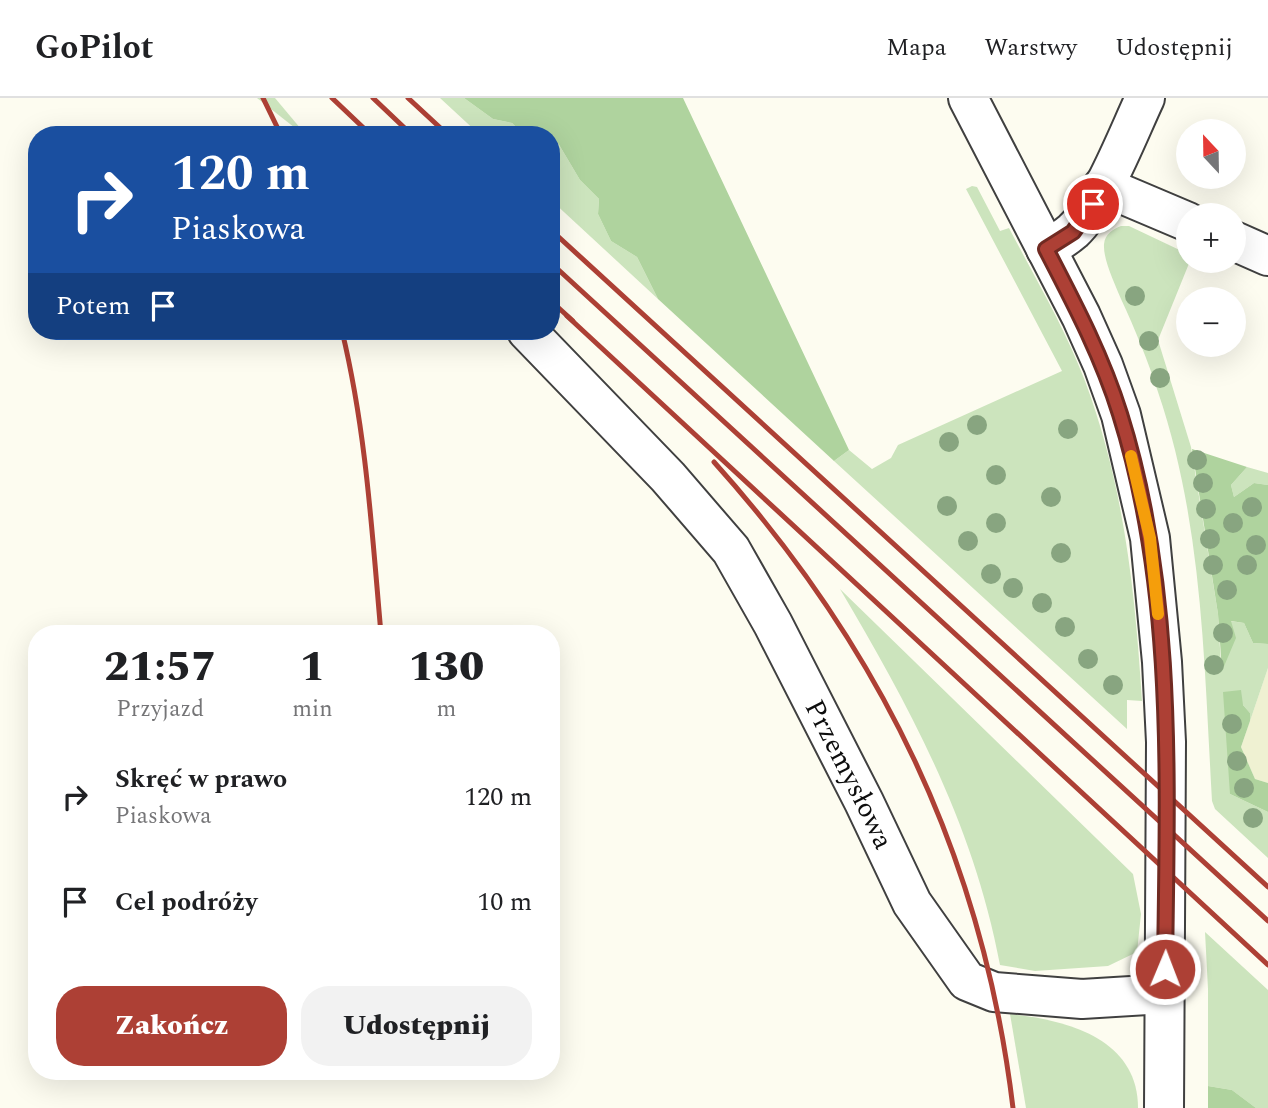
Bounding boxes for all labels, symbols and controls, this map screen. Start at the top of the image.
text: GoPilot [35,23,154,73]
text: Mapa [886,30,946,66]
text: Warstwy [984,30,1077,66]
text: Udostępnij [1115,30,1233,66]
north arrow [1176,119,1246,189]
map controls [1176,119,1246,357]
text: 120 m [171,137,310,212]
icon: right [56,154,147,245]
pin [1063,174,1123,234]
icon: arrive [1074,185,1112,223]
button: + [1176,203,1246,273]
text: Piaskowa [171,205,305,254]
text: Potem [56,286,130,326]
icon: arrive [144,287,182,325]
button: − [1176,287,1246,357]
text: 21:57 [104,636,216,699]
text: 1 [300,636,325,699]
text: 130 [408,636,484,699]
text: Przyjazd [116,692,204,727]
text: min [292,692,333,727]
text: m [436,692,456,727]
street label: Przemysłowa [793,692,905,857]
text: Skręć w prawo [115,759,287,799]
text: 120 m [464,777,532,817]
icon: right [56,778,94,816]
text: Piaskowa [115,799,211,834]
text: Cel podróży [115,882,257,922]
text: 10 m [477,882,532,922]
icon: arrive [56,883,94,921]
position arrow [1128,932,1202,1006]
button: Zakończ [56,986,287,1066]
button: Udostępnij [301,986,532,1066]

